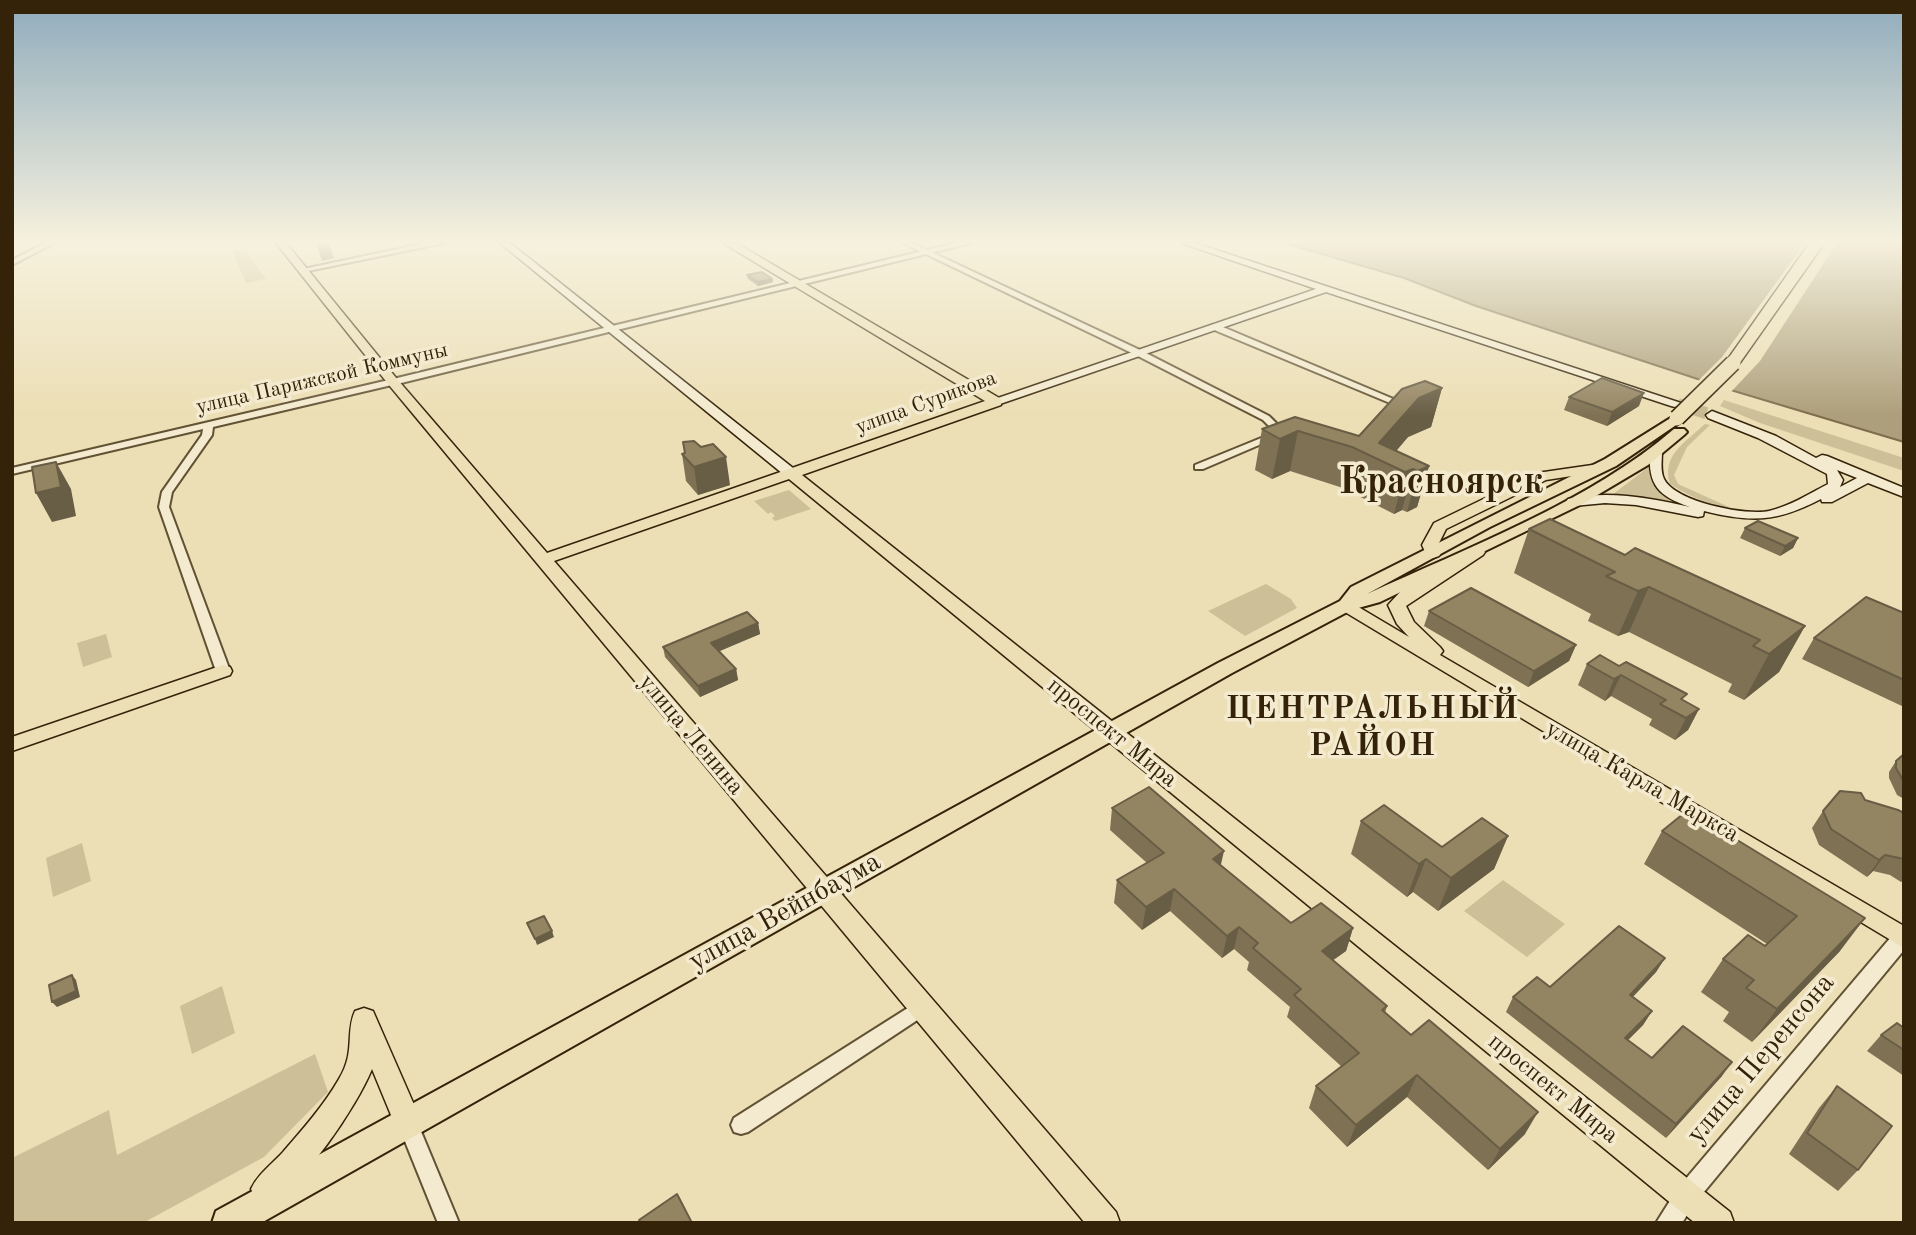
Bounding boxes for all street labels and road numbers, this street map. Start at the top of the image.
street label: улица Парижской Коммуны [194,338,450,420]
street label: улица Сурикова [852,366,1000,440]
street label: улица Ленина [632,669,750,801]
street label: проспект Мира [1041,672,1183,794]
street label: улица Карла Маркса [1540,715,1744,849]
street label: улица Вейнбаума [683,845,887,979]
street label: улица Перенсона [1680,967,1842,1151]
street label: проспект Мира [1482,1028,1624,1150]

